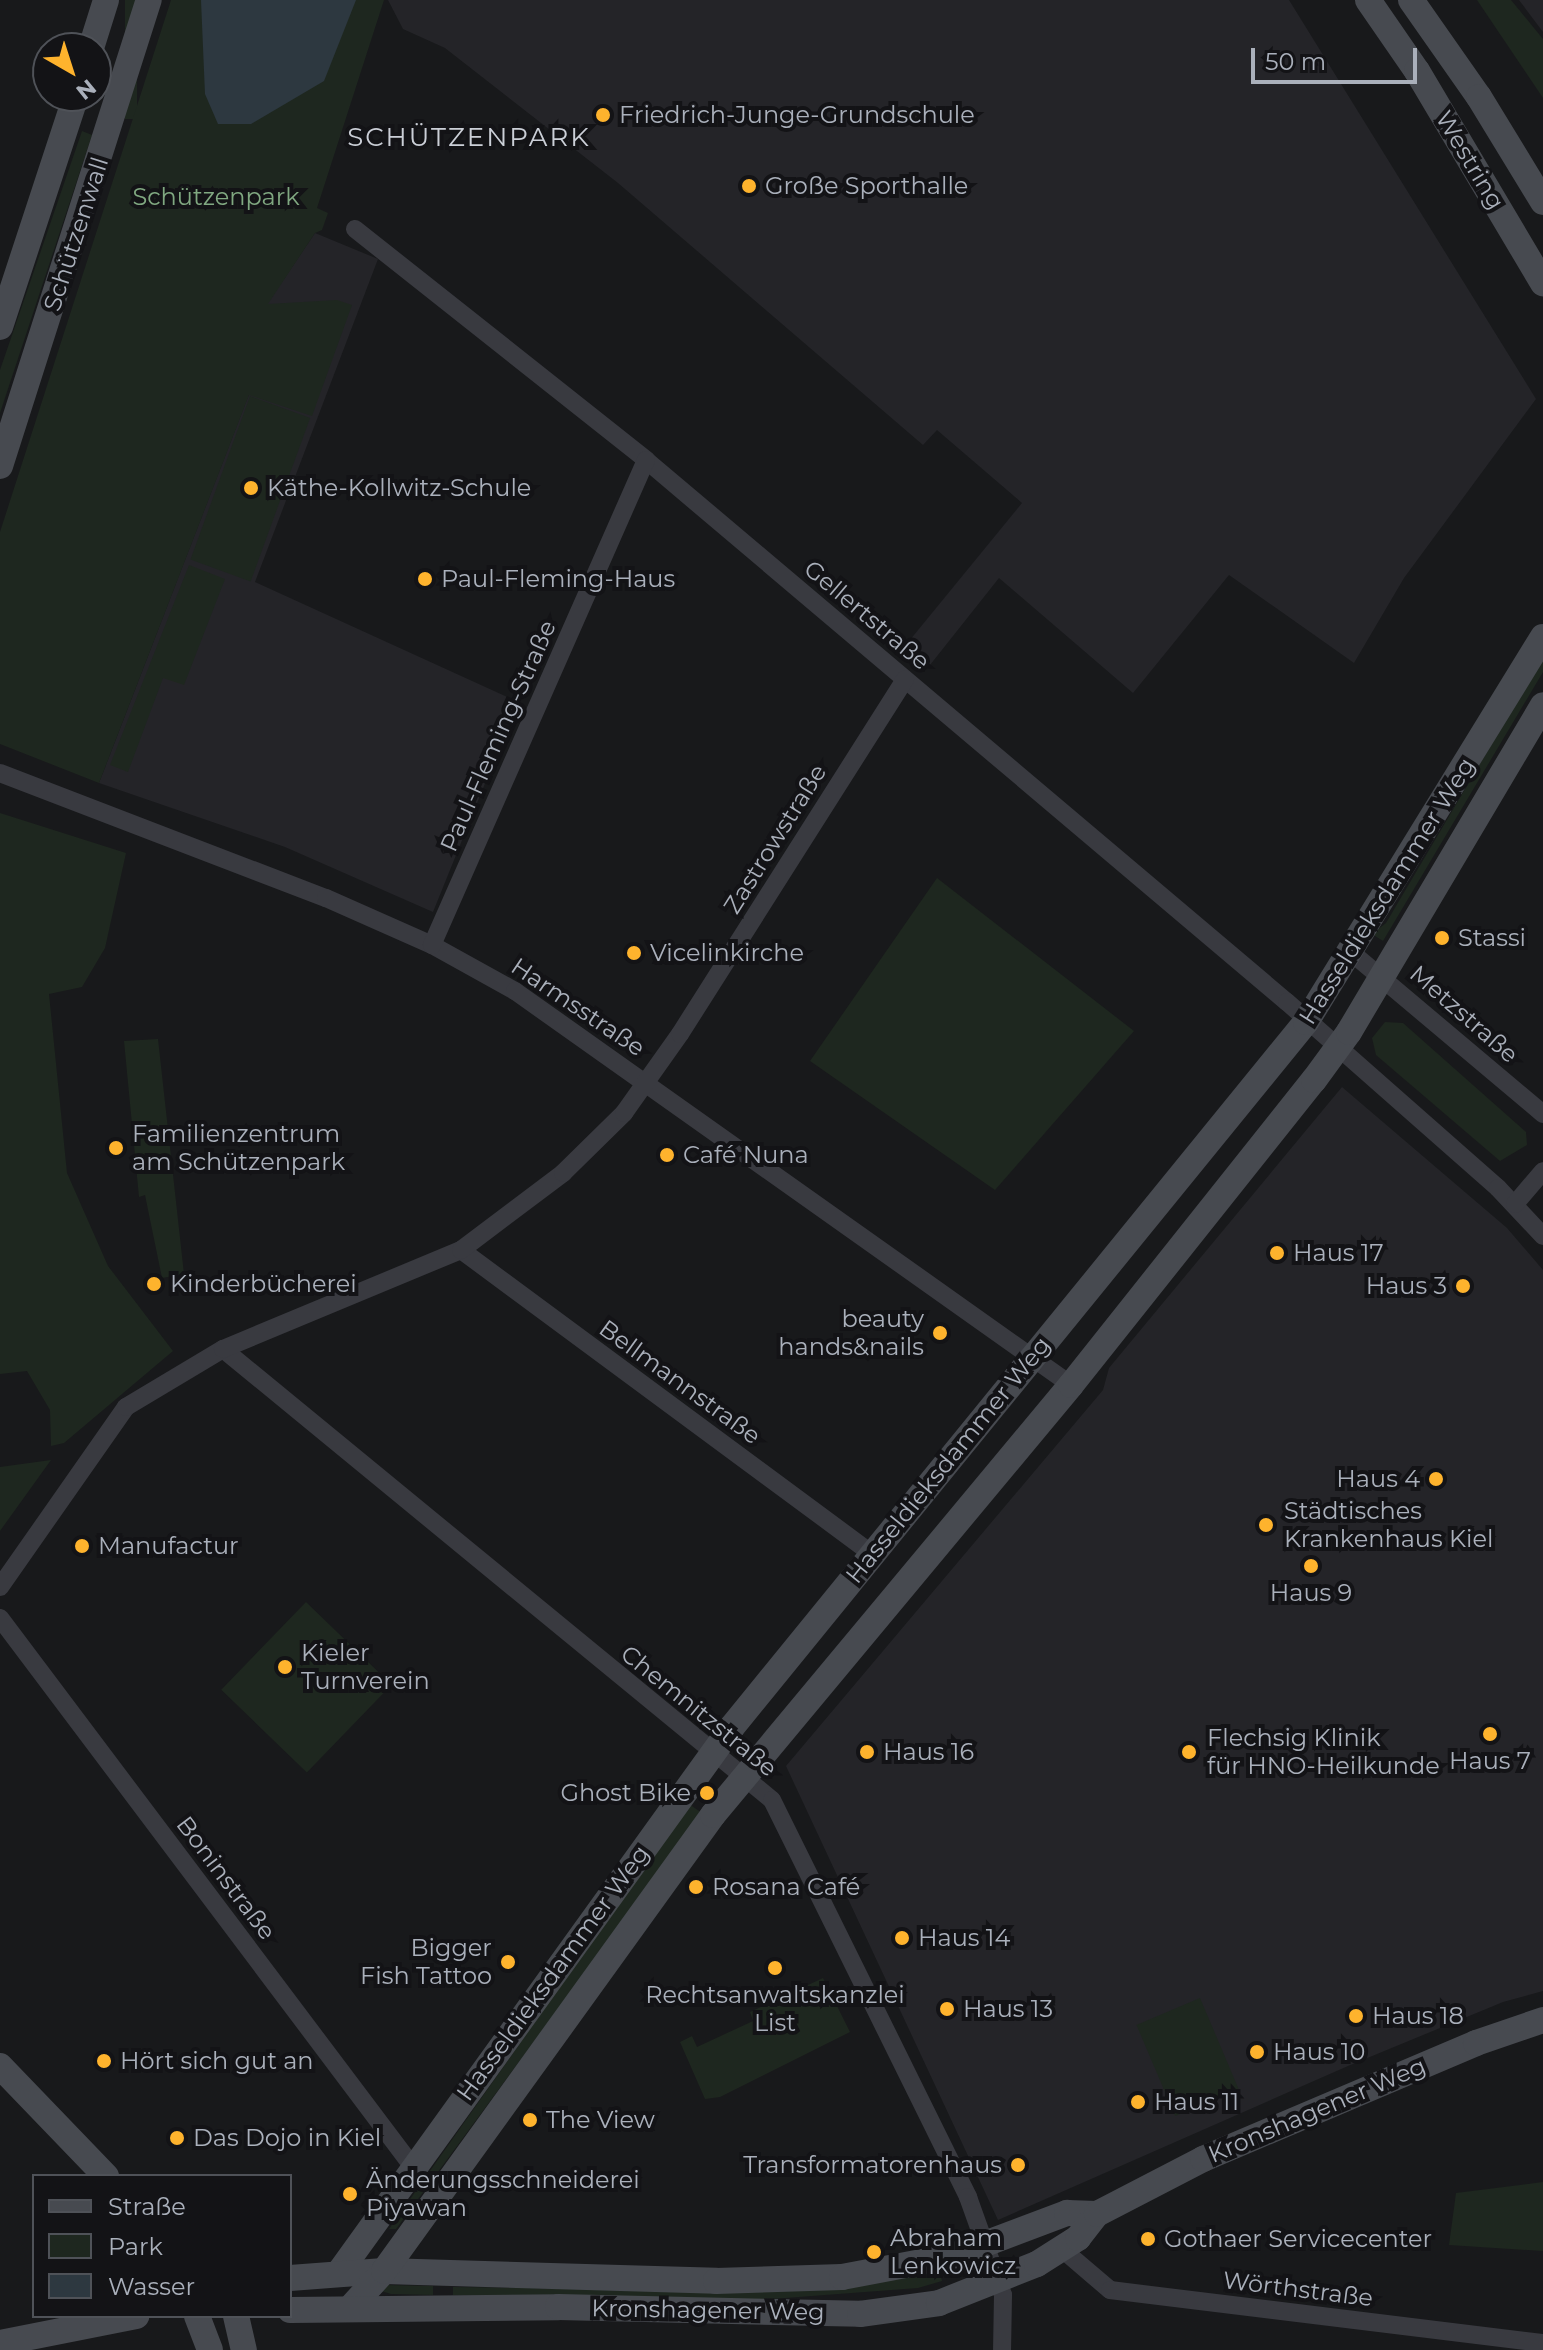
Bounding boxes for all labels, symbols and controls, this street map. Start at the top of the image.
north arrow [32,32,112,112]
scale bar [1255,32,1421,82]
text: 50 m [1265,47,1326,76]
text: N [71,73,102,106]
place label: Friedrich-Junge-Grundschule [619,101,975,129]
marker: Friedrich-Junge-Grundschule [594,106,612,124]
street label: Westring [1429,106,1511,214]
district label: SCHÜTZENPARK [347,122,591,154]
street label: Schützenwall [38,153,114,315]
place label: Große Sporthalle [765,172,968,200]
marker: Große Sporthalle [740,177,758,195]
park label: Schützenpark [132,183,300,211]
place label: Käthe-Kollwitz-Schule [267,474,531,502]
marker: Käthe-Kollwitz-Schule [242,479,260,497]
street label: Gellertstraße [798,554,936,676]
place label: Paul-Fleming-Haus [441,565,675,593]
marker: Paul-Fleming-Haus [416,570,434,588]
street label: Paul-Fleming-Straße [434,616,562,856]
street label: Hasseldieksdammer Weg [1293,752,1481,1030]
street label: Zastrowstraße [717,759,833,919]
place label: Stassi [1458,924,1526,952]
marker: Stassi [1433,929,1451,947]
place label: Vicelinkirche [650,939,804,967]
marker: Vicelinkirche [625,944,643,962]
street label: Harmsstraße [506,952,650,1062]
street label: Metzstraße [1404,959,1524,1069]
place label: Familienzentrum am Schützenpark [132,1120,345,1176]
marker: Familienzentrum am Schützenpark [107,1139,125,1157]
place label: Café Nuna [683,1141,809,1169]
marker: Café Nuna [658,1146,676,1164]
place label: Haus 17 [1293,1239,1384,1267]
marker: Haus 17 [1268,1244,1286,1262]
place label: Kinderbücherei [170,1270,357,1298]
place label: Haus 3 [1366,1272,1447,1300]
marker: Kinderbücherei [145,1275,163,1293]
marker: Haus 3 [1454,1277,1472,1295]
place label: beauty hands&nails [778,1305,924,1361]
street label: Bellmannstraße [594,1314,766,1450]
marker: beauty hands&nails [931,1324,949,1342]
street label: Hasseldieksdammer Weg [840,1331,1056,1589]
place label: Haus 4 [1336,1465,1420,1493]
marker: Haus 4 [1427,1470,1445,1488]
place label: Städtisches Krankenhaus Kiel [1284,1497,1493,1553]
marker: Städtisches Krankenhaus Kiel [1255,1514,1277,1536]
place label: Manufactur [98,1532,239,1560]
marker: Manufactur [73,1537,91,1555]
marker: Haus 9 [1302,1557,1320,1575]
place label: Haus 9 [1270,1579,1352,1607]
place label: Kieler Turnverein [301,1639,430,1695]
street label: Chemnitzstraße [615,1639,783,1783]
marker: Kieler Turnverein [276,1658,294,1676]
place label: Flechsig Klinik für HNO-Heilkunde [1207,1724,1440,1780]
marker: Haus 7 [1481,1725,1499,1743]
place label: Haus 16 [883,1738,974,1766]
marker: Flechsig Klinik für HNO-Heilkunde [1178,1741,1200,1763]
marker: Haus 16 [858,1743,876,1761]
place label: Haus 7 [1449,1747,1531,1775]
place label: Ghost Bike [561,1779,691,1807]
marker: Ghost Bike [698,1784,716,1802]
street label: Boninstraße [170,1811,282,1945]
street label: Hasseldieksdammer Weg [451,1840,655,2106]
place label: Rosana Café [712,1873,860,1901]
marker: Rosana Café [687,1878,705,1896]
place label: Haus 14 [918,1924,1010,1952]
marker: Haus 14 [893,1929,911,1947]
place label: Bigger Fish Tattoo [360,1934,492,1990]
marker: Bigger Fish Tattoo [499,1953,517,1971]
marker: Rechtsanwaltskanzlei List [766,1959,784,1977]
place label: Rechtsanwaltskanzlei List [645,1981,905,2037]
place label: Haus 13 [963,1995,1053,2023]
marker: Haus 13 [938,2000,956,2018]
place label: Haus 18 [1372,2002,1464,2030]
marker: Haus 18 [1347,2007,1365,2025]
place label: Haus 10 [1273,2038,1365,2066]
marker: Haus 10 [1248,2043,1266,2061]
place label: Hört sich gut an [120,2047,314,2075]
street label: Kronshagener Weg [1204,2051,1430,2169]
marker: Hört sich gut an [95,2052,113,2070]
place label: Haus 11 [1154,2088,1239,2116]
marker: Haus 11 [1129,2093,1147,2111]
place label: The View [546,2106,655,2134]
marker: The View [521,2111,539,2129]
place label: Das Dojo in Kiel [193,2124,381,2152]
marker: Das Dojo in Kiel [168,2129,186,2147]
place label: Transformatorenhaus [743,2151,1002,2179]
marker: Transformatorenhaus [1009,2156,1027,2174]
place label: Änderungsschneiderei Piyawan [366,2166,640,2222]
legend [32,2174,292,2318]
marker: Änderungsschneiderei Piyawan [341,2185,359,2203]
text: Straße [108,2192,186,2221]
place label: Abraham Lenkowicz [890,2224,1016,2280]
place label: Gothaer Servicecenter [1164,2225,1432,2253]
marker: Gothaer Servicecenter [1139,2230,1157,2248]
text: Park [108,2232,163,2261]
marker: Abraham Lenkowicz [865,2243,883,2261]
street label: Wörthstraße [1221,2265,1375,2313]
text: Wasser [108,2272,195,2301]
street label: Kronshagener Weg [591,2294,825,2326]

